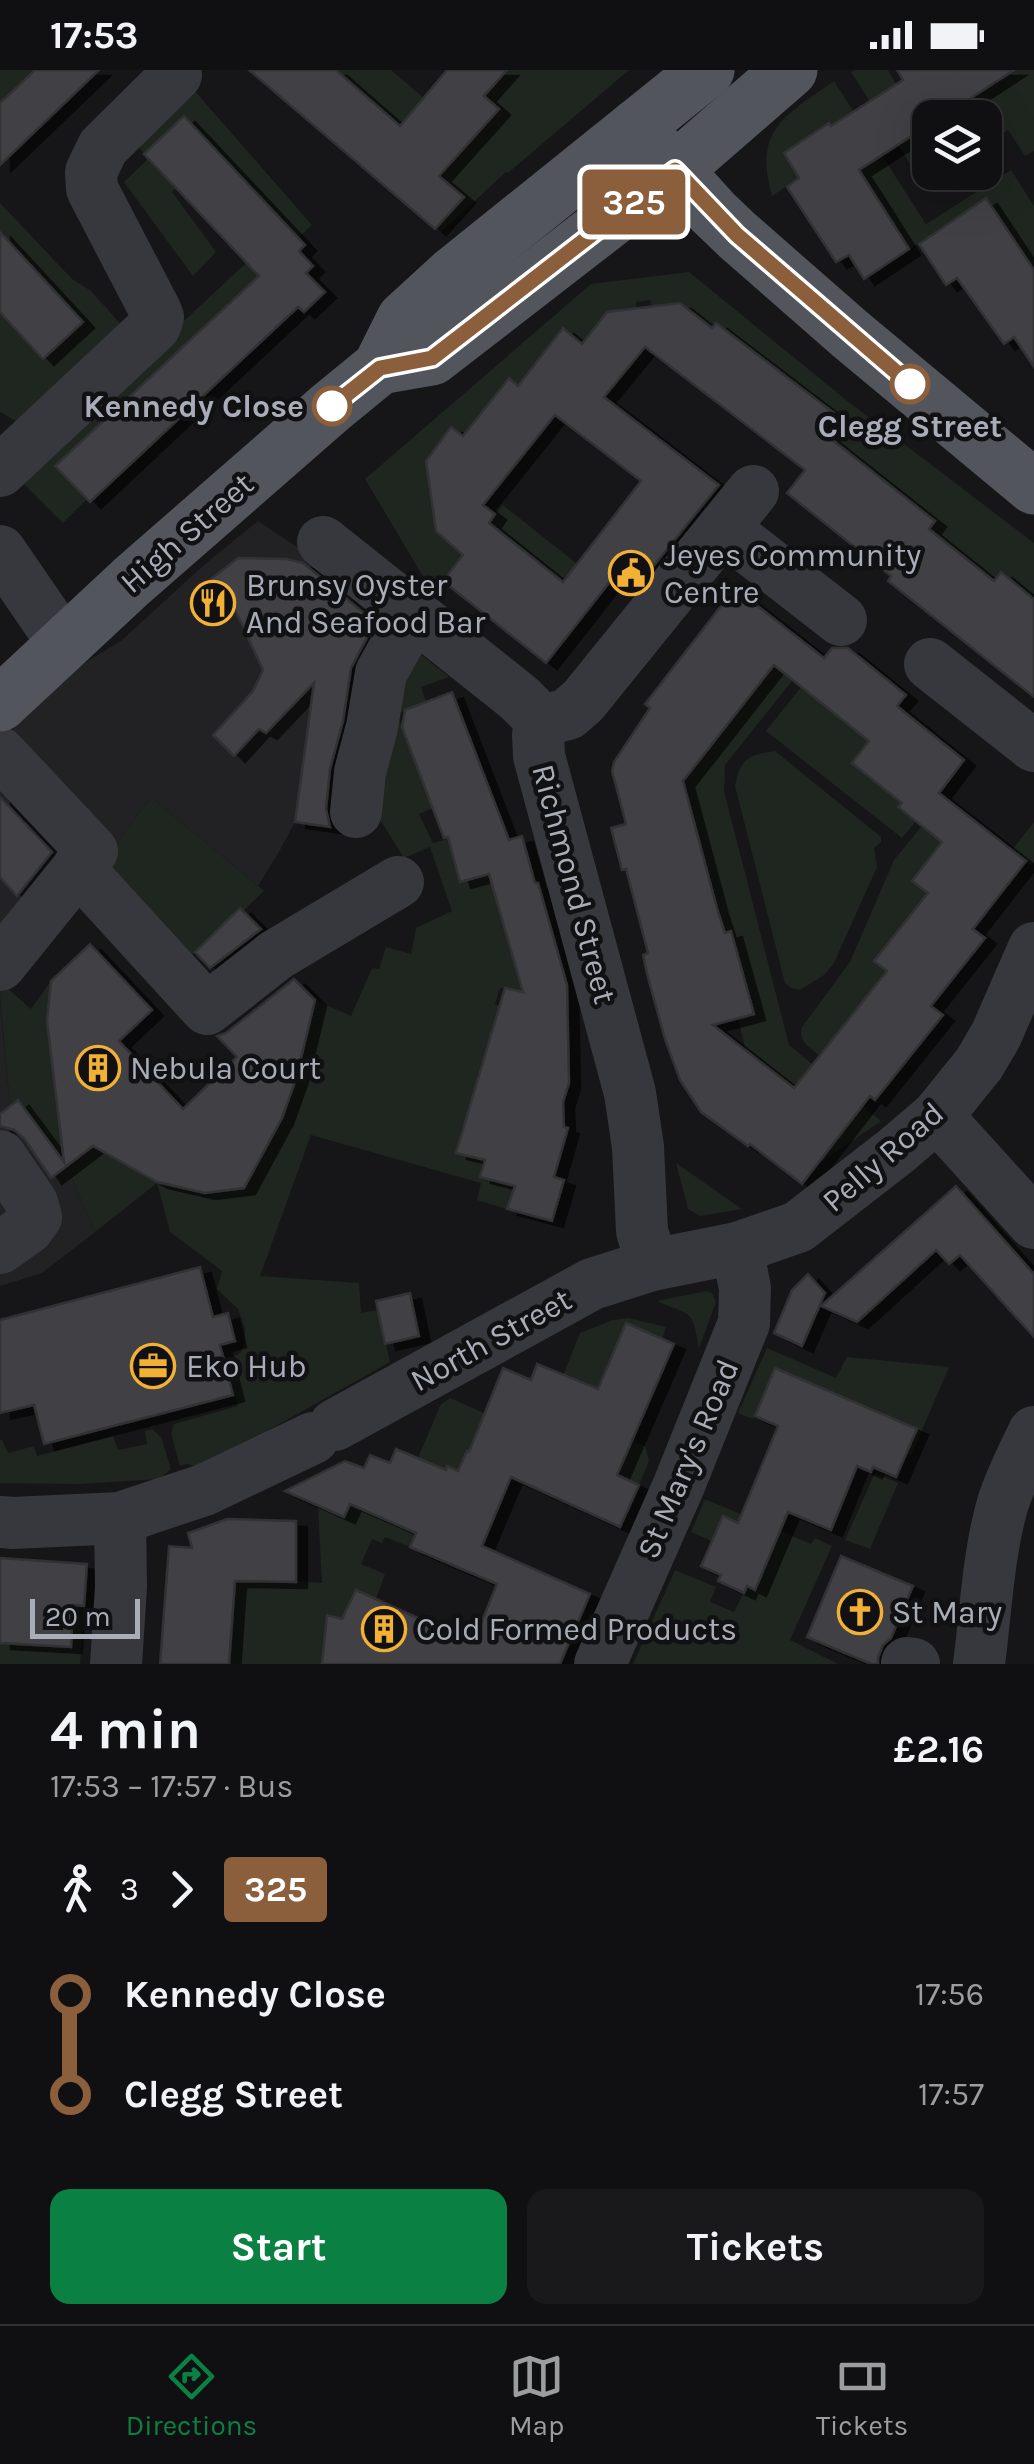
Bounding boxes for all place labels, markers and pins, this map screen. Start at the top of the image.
marker: Clegg Street [891,365,929,403]
marker: Kennedy Close [313,387,351,425]
place label: Kennedy Close [83,388,304,425]
place label: Clegg Street [818,408,1002,445]
place label: Jeyes Community Centre [664,537,921,611]
public building icon: Jeyes Community Centre [608,550,654,596]
place label: Brunsy Oyster And Seafood Bar [246,567,486,641]
restaurant icon: Brunsy Oyster And Seafood Bar [190,580,236,626]
building icon: Nebula Court [75,1045,121,1091]
place label: Nebula Court [130,1050,321,1087]
office icon: Eko Hub [130,1343,176,1389]
place label: Eko Hub [186,1348,307,1385]
church icon: St Mary [837,1589,883,1635]
place label: St Mary [892,1594,1002,1631]
building icon: Cold Formed Products [361,1606,407,1652]
place label: Cold Formed Products [416,1611,737,1648]

